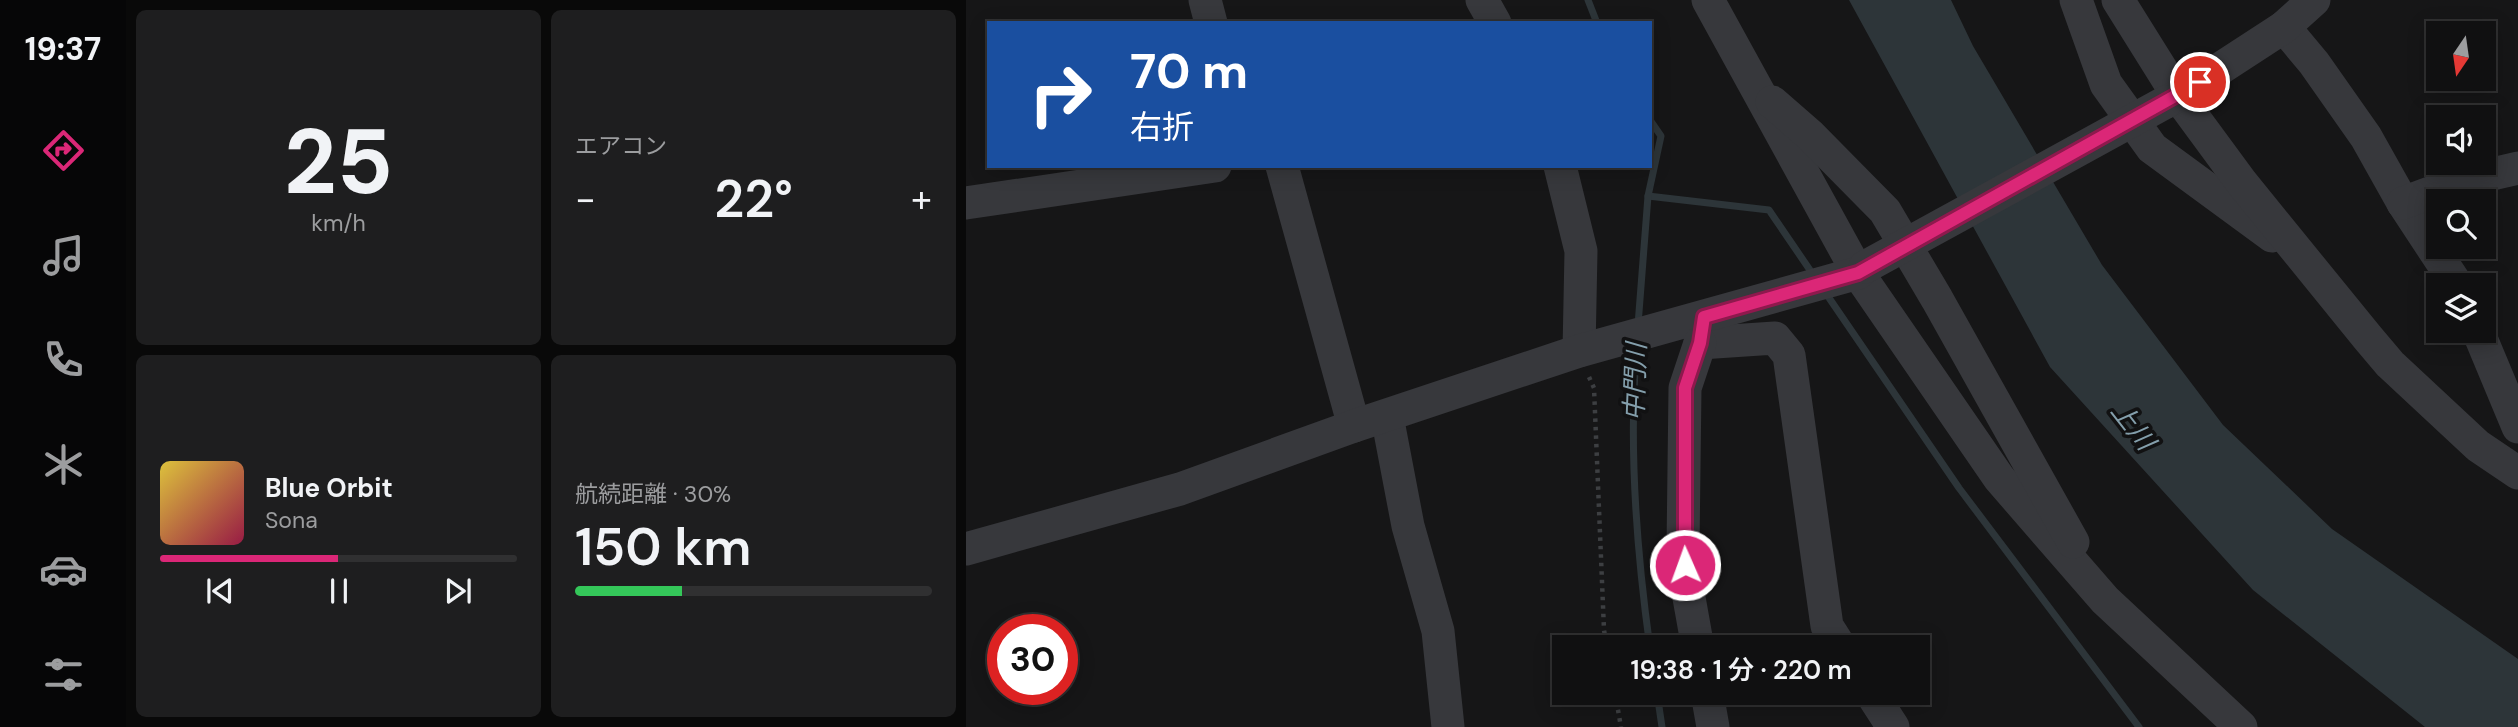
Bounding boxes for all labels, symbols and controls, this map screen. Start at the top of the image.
north arrow [2426,21,2496,91]
map controls [2426,21,2496,343]
text: 19:37 [25,28,101,70]
text: 70 m [1130,39,1248,103]
icon: right [1015,49,1106,140]
pin [2170,52,2230,112]
icon: arrive [2181,63,2219,101]
text: 25 [284,103,393,221]
button: sound [2426,105,2496,175]
text: 右折 [1130,106,1194,148]
icon: directions [39,126,88,175]
text: エアコン [575,131,667,161]
text: 22° [714,165,793,233]
text: − [575,174,596,224]
text: + [911,174,932,224]
button: search [2426,189,2496,259]
text: km/h [311,208,366,238]
icon: music [39,231,88,280]
button: layers [2426,273,2496,343]
icon: phone [39,335,88,384]
water label: 中門川 [1617,339,1653,422]
water label: 上川 [2104,395,2164,459]
icon: climate [39,440,88,489]
text: Blue Orbit [265,471,393,505]
text: 航続距離 · 30% [575,479,731,509]
text: Sona [265,505,318,535]
text: 150 km [575,513,751,581]
position arrow [1648,528,1722,602]
icon: car [39,545,88,594]
icon: previous [201,572,239,610]
icon: pause [320,572,358,610]
icon: next [439,572,477,610]
speed limit sign: 30 [987,614,1078,705]
icon: filters [39,650,88,699]
text: 19:38 · 1 分 · 220 m [1630,653,1852,687]

